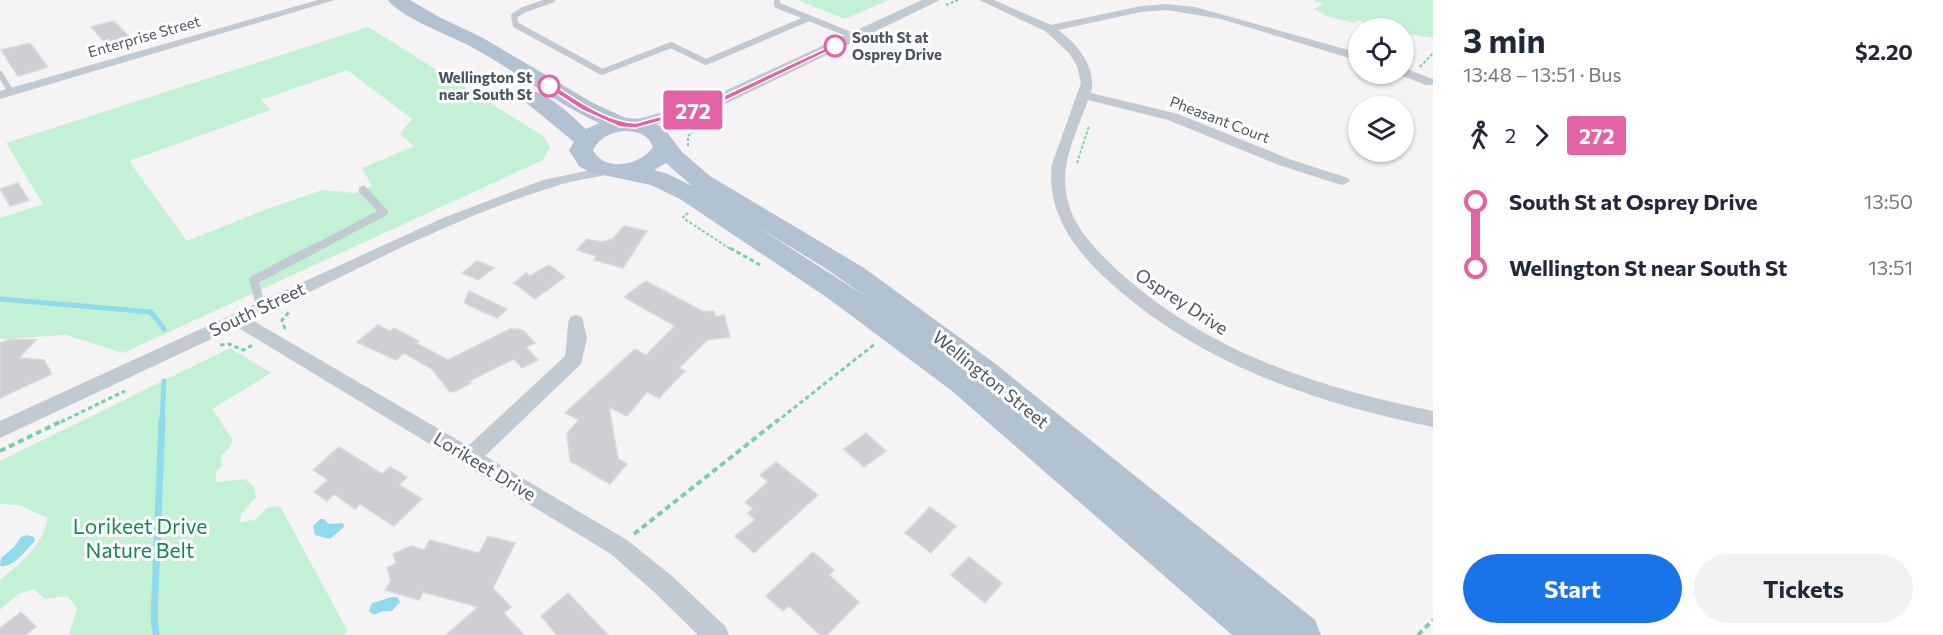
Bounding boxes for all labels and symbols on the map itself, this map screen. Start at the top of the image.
street label: Enterprise Street [86,11,202,61]
place label: South St at Osprey Drive [852,28,942,63]
marker: South St at Osprey Drive [824,35,846,57]
place label: Wellington St near South St [438,68,532,103]
marker: Wellington St near South St [538,75,560,97]
line badge: 272 [658,90,728,130]
street label: Pheasant Court [1167,92,1273,146]
street label: Osprey Drive [1132,263,1232,339]
street label: South Street [205,277,309,341]
street label: Wellington Street [928,325,1054,433]
street label: Lorikeet Drive [430,427,540,505]
park label: Lorikeet Drive Nature Belt [73,513,207,562]

